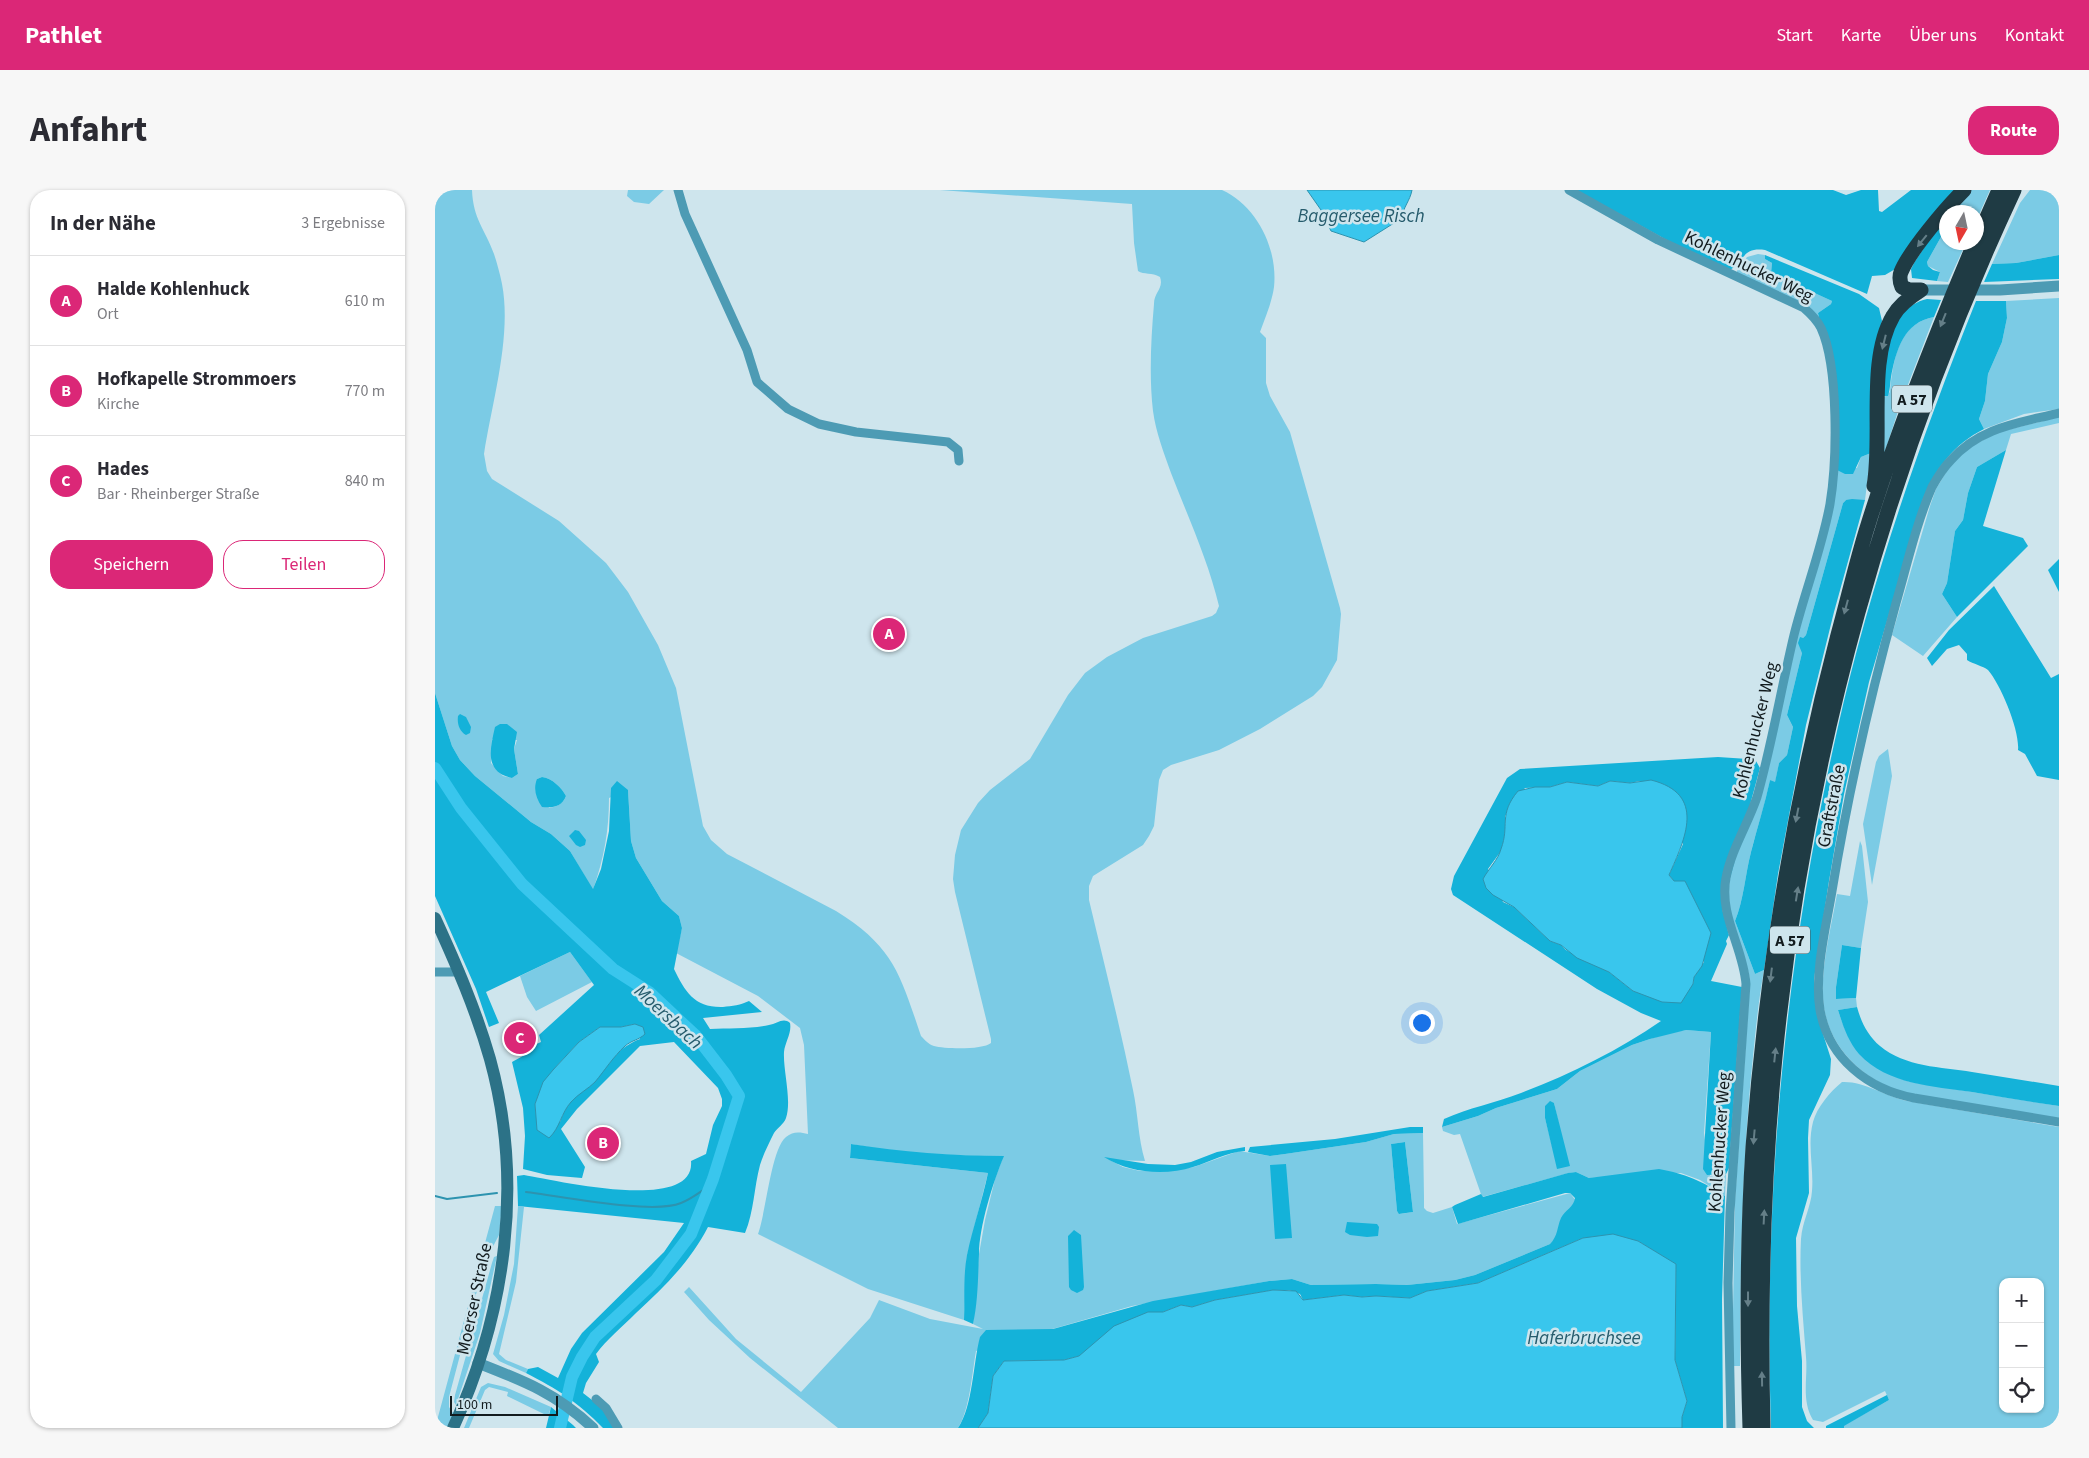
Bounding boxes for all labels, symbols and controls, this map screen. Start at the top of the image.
text: Pathlet [25,18,102,53]
text: Start [1776,23,1813,48]
text: Karte [1841,23,1881,48]
text: Über uns [1909,23,1977,48]
text: Kontakt [2005,23,2064,48]
text: Anfahrt [30,105,147,155]
button: Route [1968,106,2059,155]
water label: Baggersee Risch [1297,203,1425,230]
north arrow [1939,205,1984,250]
text: In der Nähe [50,208,156,238]
text: 3 Ergebnisse [301,212,385,234]
street label: Kohlenhucker Weg [1680,224,1817,308]
one-way arrow [1916,234,1927,247]
text: Halde Kohlenhuck [97,276,250,303]
text: A [61,290,71,312]
text: 610 m [345,290,385,312]
text: Ort [97,303,119,325]
one-way arrow [1938,312,1946,327]
one-way arrow [1880,335,1888,350]
text: Hofkapelle Strommoers [97,366,296,393]
text: B [61,380,71,402]
text: 770 m [345,380,385,402]
road number: A 57 [1892,385,1932,412]
text: Kirche [97,393,140,415]
text: Hades [97,456,149,483]
text: C [61,470,71,492]
text: 840 m [345,470,385,492]
text: Bar · Rheinberger Straße [97,483,260,505]
button: Speichern [50,540,213,589]
button: Teilen [223,540,385,589]
one-way arrow [1841,599,1849,614]
pin: A [873,615,905,653]
street label: Kohlenhucker Weg [1726,659,1785,801]
street label: Graftstraße [1811,762,1852,850]
one-way arrow [1793,807,1801,823]
one-way arrow [1793,885,1801,901]
road number: A 57 [1770,926,1810,954]
one-way arrow [1767,967,1775,983]
water label: Moersbach [628,978,708,1056]
your location [1409,1010,1435,1036]
pin: C [504,1019,536,1057]
one-way arrow [1771,1046,1779,1062]
street label: Kohlenhucker Weg [1702,1071,1737,1213]
pin: B [587,1124,619,1162]
one-way arrow [1750,1129,1758,1145]
one-way arrow [1760,1209,1768,1225]
street label: Moerser Straße [450,1241,499,1357]
map controls [1999,1278,2044,1413]
button: + [1999,1278,2044,1323]
one-way arrow [1744,1291,1752,1307]
button: − [1999,1323,2044,1368]
water label: Haferbruchsee [1527,1325,1641,1352]
button: locate [1999,1368,2044,1413]
one-way arrow [1758,1371,1766,1387]
scale bar [450,1393,557,1416]
text: 100 m [457,1395,492,1415]

